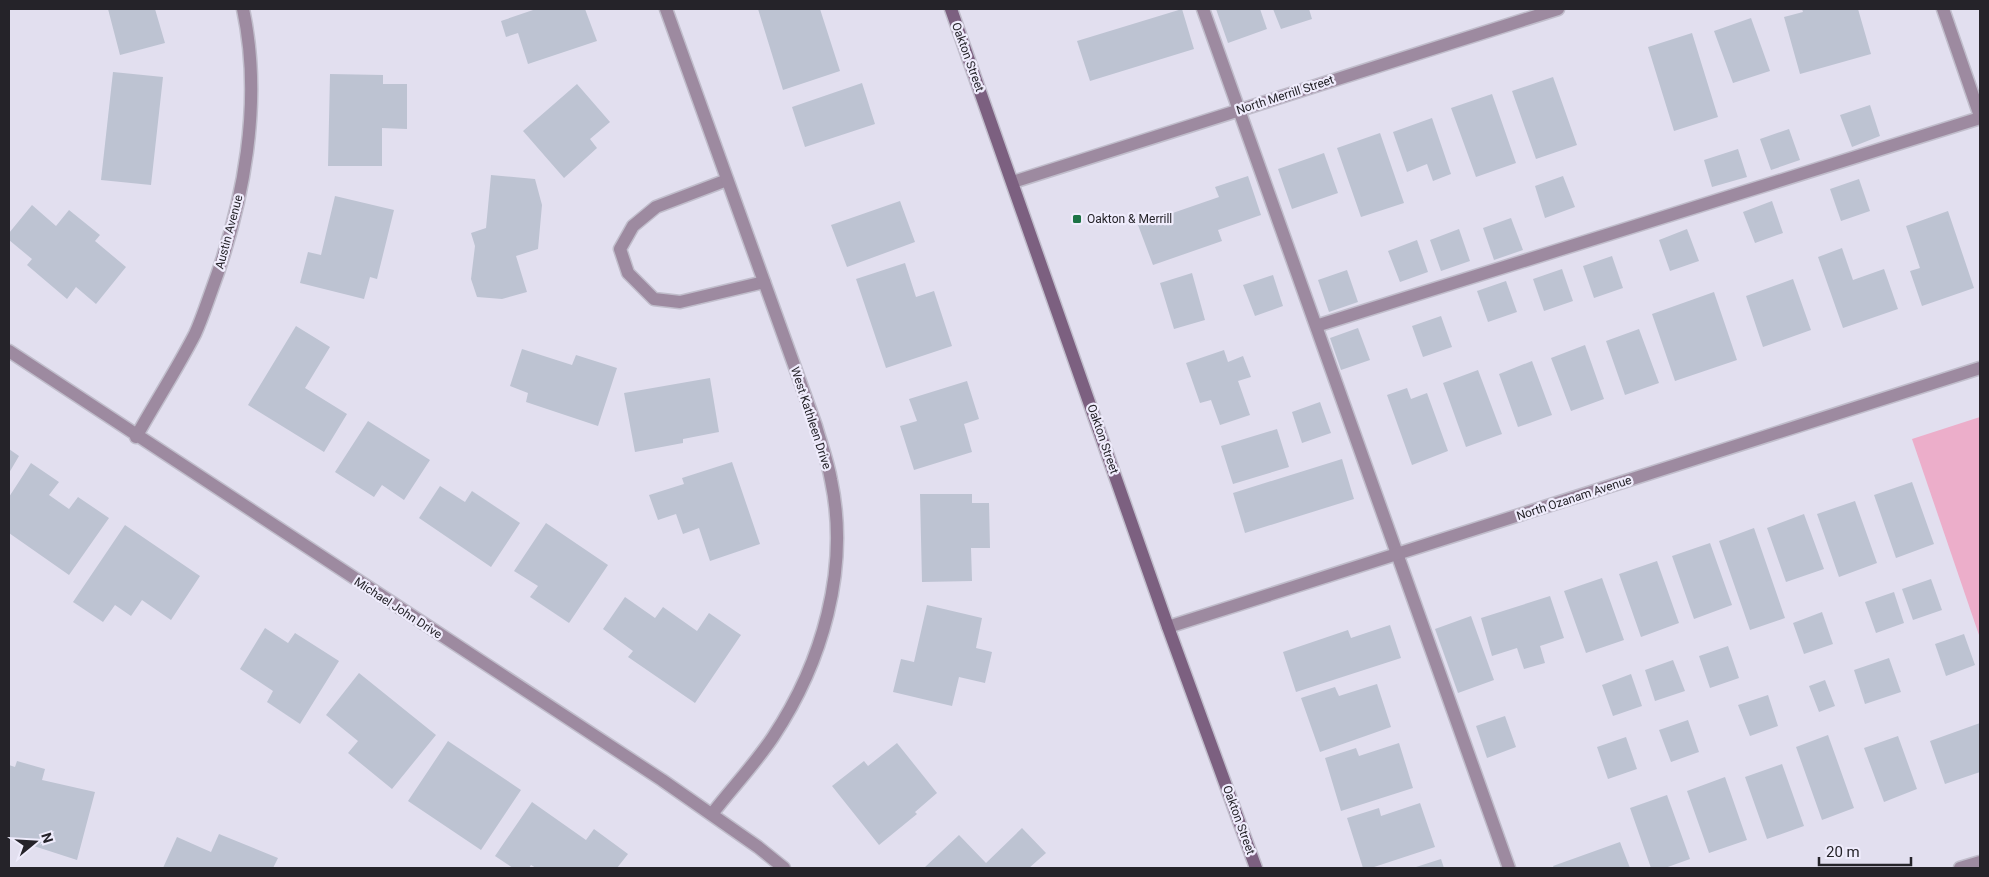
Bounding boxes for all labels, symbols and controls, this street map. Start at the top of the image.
street label: Oakton Street [949,20,987,94]
street label: North Merrill Street [1235,73,1336,117]
street label: Austin Avenue [212,193,246,271]
place label: Oakton & Merrill [1087,212,1172,226]
marker: Oakton & Merrill [1071,213,1083,225]
street label: West Kathleen Drive [788,365,834,471]
street label: Oakton Street [1085,402,1121,476]
street label: North Ozanam Avenue [1515,473,1633,523]
street label: Michael John Drive [352,574,444,642]
street label: Oakton Street [1220,783,1258,857]
north arrow [10,817,60,867]
text: N [38,831,57,845]
scale bar [1819,834,1912,866]
text: 20 m [1826,843,1860,861]

